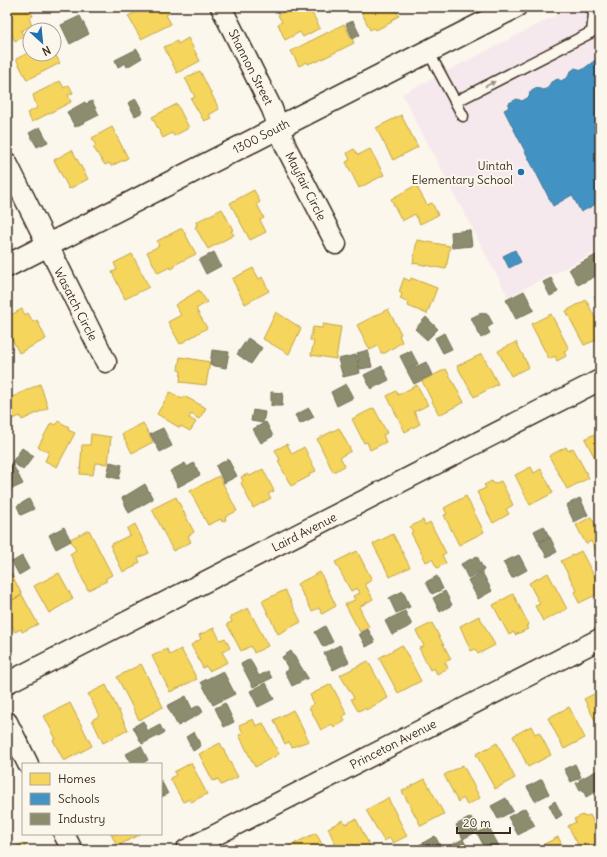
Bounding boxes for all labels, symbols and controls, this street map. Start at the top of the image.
north arrow [22,22,62,62]
street label: Shannon Street [225,27,277,107]
text: N [40,43,53,59]
one-way arrow [484,81,495,87]
street label: 1300 South [230,115,292,157]
street label: Mayfair Circle [282,149,330,223]
place label: Uintah Elementary School [412,158,513,187]
marker: Uintah Elementary School [516,167,526,177]
street label: Wasatch Circle [51,265,101,343]
street label: Laird Avenue [269,509,339,555]
street label: Princeton Avenue [347,716,439,772]
legend [22,763,162,835]
text: Homes [58,771,96,786]
text: Schools [58,791,99,806]
scale bar [457,809,510,835]
text: Industry [58,811,105,826]
text: 20 m [463,815,491,830]

